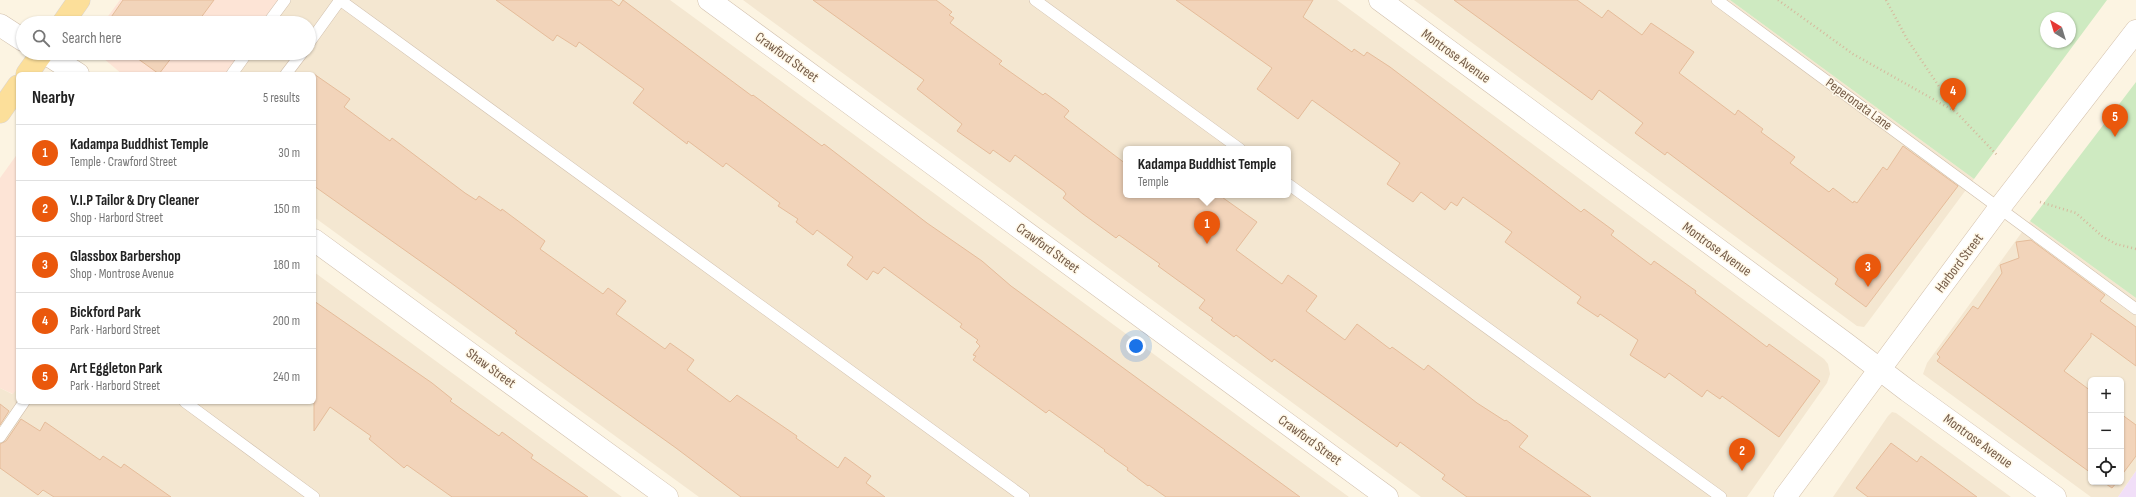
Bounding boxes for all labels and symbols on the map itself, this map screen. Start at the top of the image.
north arrow [2040,12,2076,48]
street label: Montrose Avenue [1418,25,1494,87]
street label: Crawford Street [752,28,822,86]
street label: Peperonata Lane [1822,74,1896,134]
pin: 4 [1940,78,1966,111]
pin: 5 [2102,104,2128,137]
pin: 1 [1194,211,1220,244]
street label: Montrose Avenue [1679,218,1755,280]
street label: Crawford Street [1013,219,1083,277]
street label: Harbord Street [1931,230,1987,296]
pin: 3 [1855,254,1881,287]
your location [1126,336,1146,356]
street label: Shaw Street [463,344,519,392]
street label: Montrose Avenue [1940,410,2016,472]
street label: Crawford Street [1275,411,1345,469]
pin: 2 [1729,438,1755,471]

